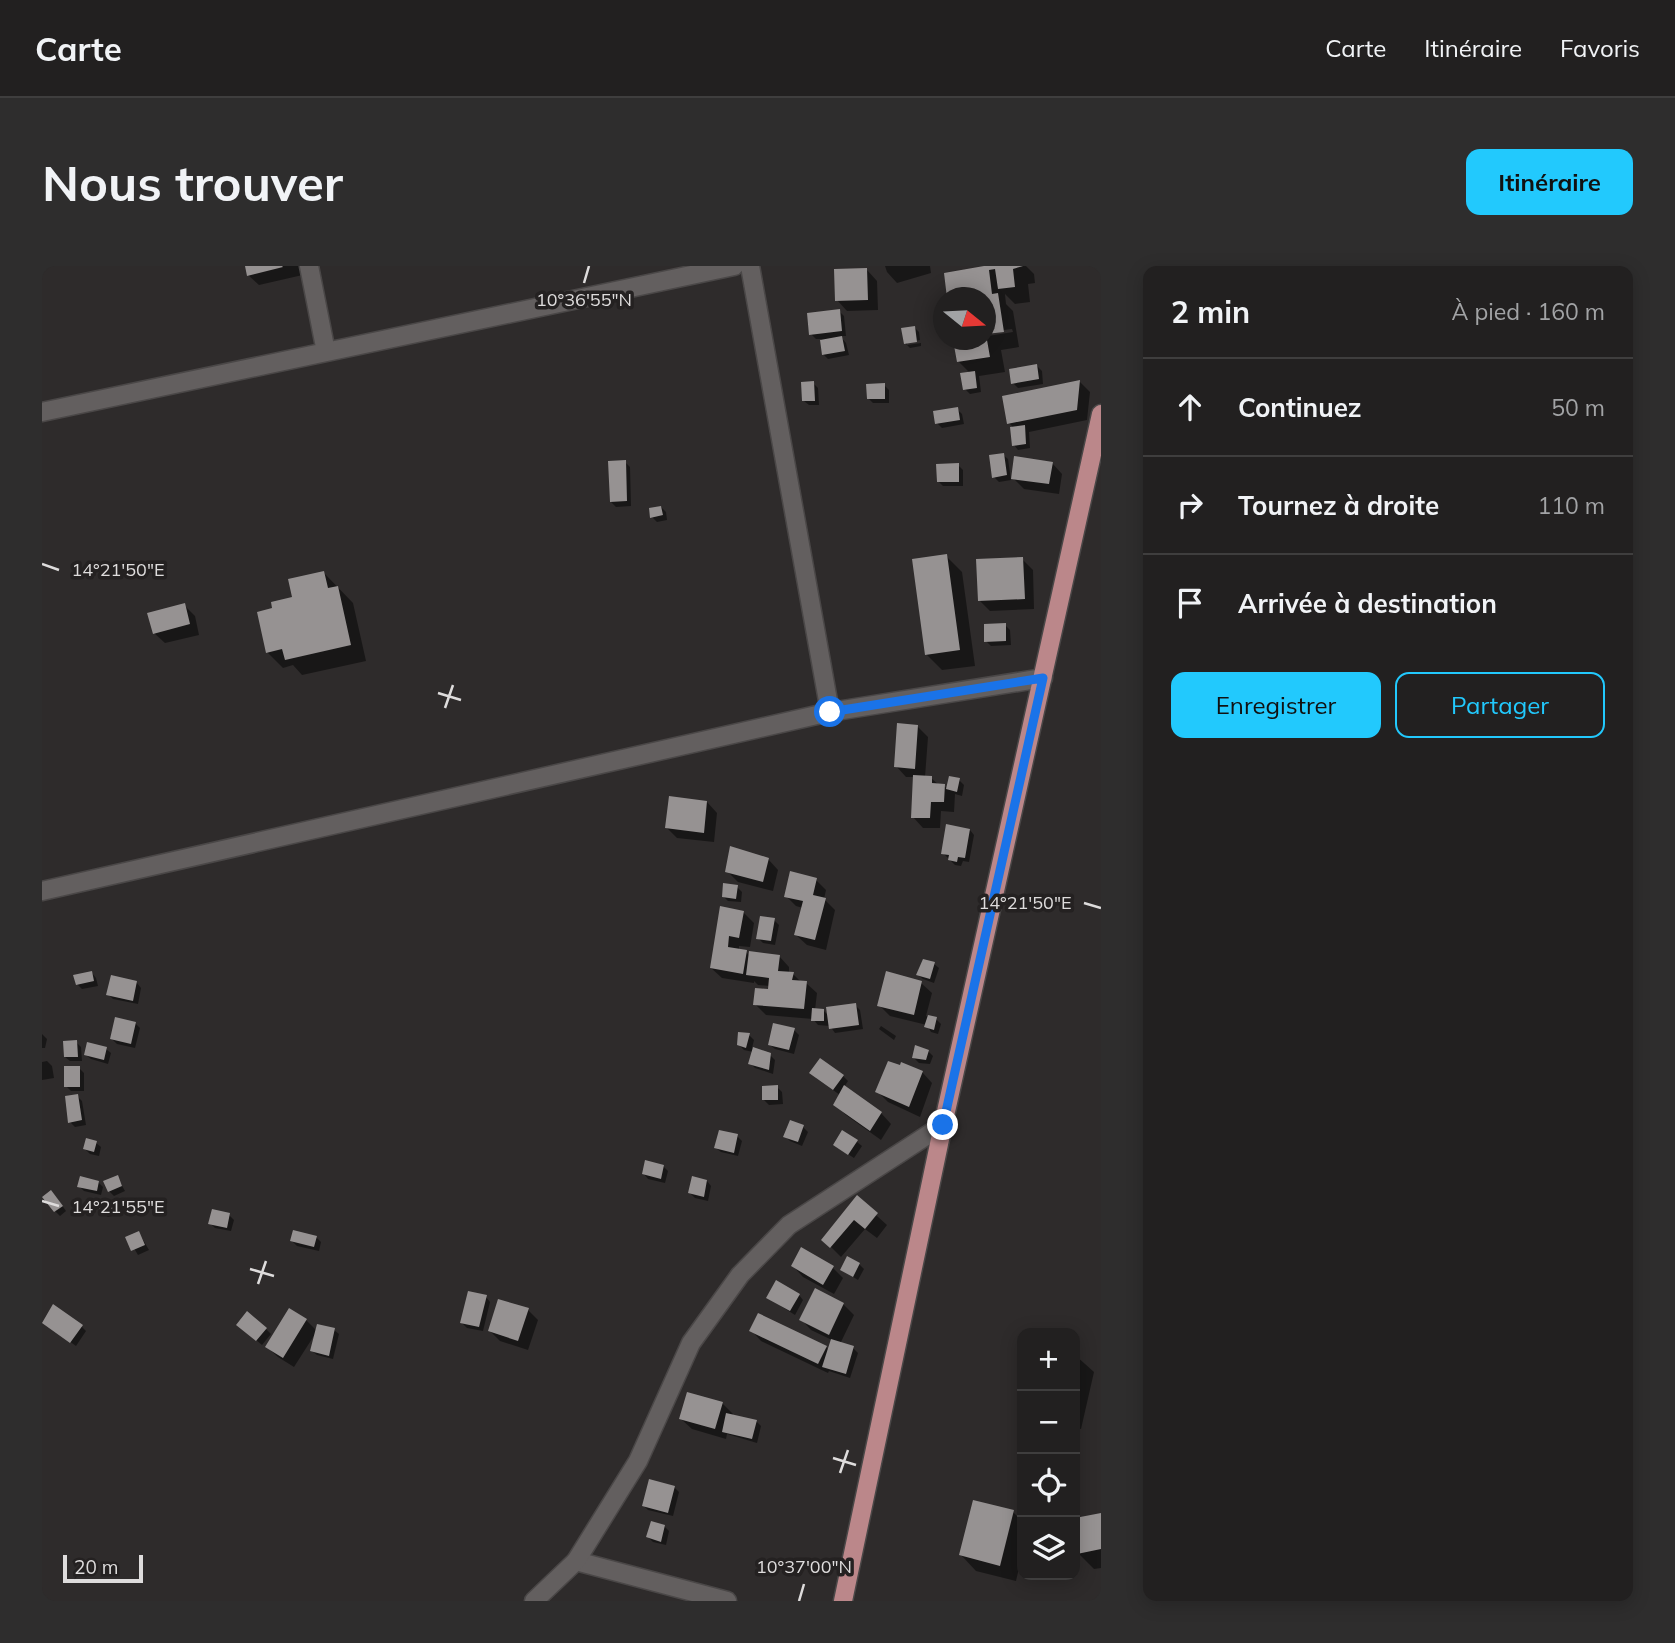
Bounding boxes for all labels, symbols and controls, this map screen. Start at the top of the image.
text: Carte [35,28,122,69]
text: Carte [1325,33,1386,63]
text: Itinéraire [1424,33,1522,63]
text: Favoris [1560,33,1640,63]
button: Itinéraire [1466,149,1633,215]
text: Nous trouver [42,152,343,213]
north arrow [933,287,996,350]
text: 10°36'55"N [536,288,632,311]
text: 2 min [1171,293,1250,331]
text: À pied · 160 m [1452,297,1605,326]
icon: ahead [1171,388,1209,426]
text: Continuez [1238,391,1362,424]
text: 50 m [1551,393,1605,422]
icon: right [1171,486,1209,524]
text: Tournez à droite [1238,489,1439,522]
text: 110 m [1537,491,1605,520]
text: 14°21'50"E [71,558,165,581]
icon: arrive [1171,584,1209,622]
text: Arrivée à destination [1238,587,1497,620]
button: Enregistrer [1171,672,1381,738]
button: Partager [1395,672,1605,738]
route start [814,696,845,727]
text: 14°21'50"E [978,891,1072,914]
route end [927,1109,958,1140]
text: 14°21'55"E [71,1195,165,1218]
map controls [1017,1328,1080,1580]
button: + [1017,1328,1080,1391]
button: − [1017,1391,1080,1454]
button: locate [1017,1454,1080,1517]
button: layers [1017,1517,1080,1580]
scale bar [63,1552,144,1584]
text: 20 m [74,1555,118,1579]
text: 10°37'00"N [756,1555,852,1578]

